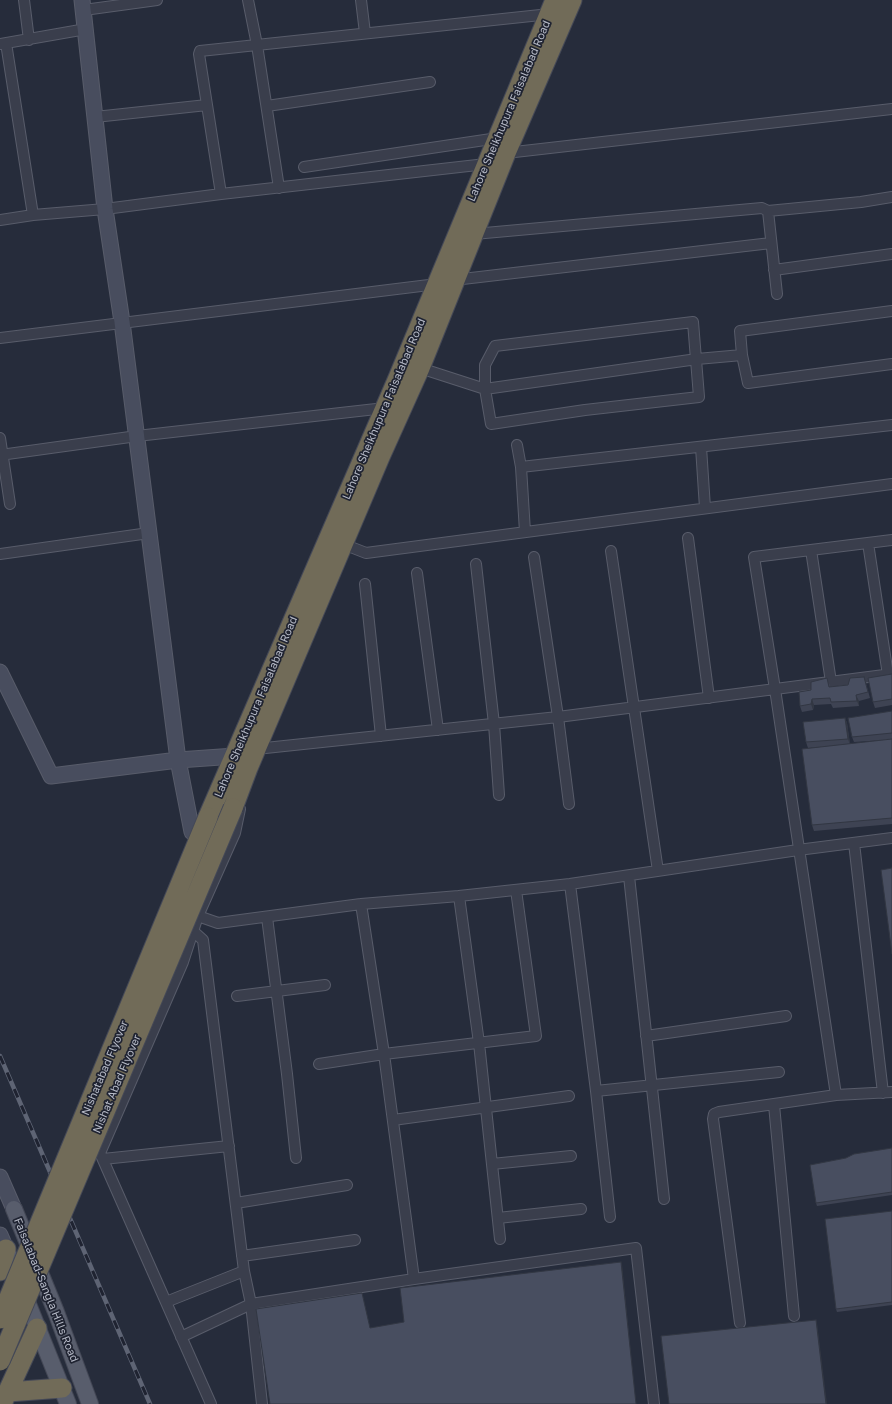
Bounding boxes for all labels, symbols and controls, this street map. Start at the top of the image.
street label: Lahore Sheikhupura Faisalabad Road [465,19,553,203]
street label: Lahore Sheikhupura Faisalabad Road [340,317,428,501]
street label: Lahore Sheikhupura Faisalabad Road [212,615,300,799]
street label: Nishatabad Flyover [79,1019,131,1117]
street label: Nishat Abad Flyover [90,1033,144,1135]
street label: Faisalabad-Sangla Hills Road [11,1216,81,1364]

